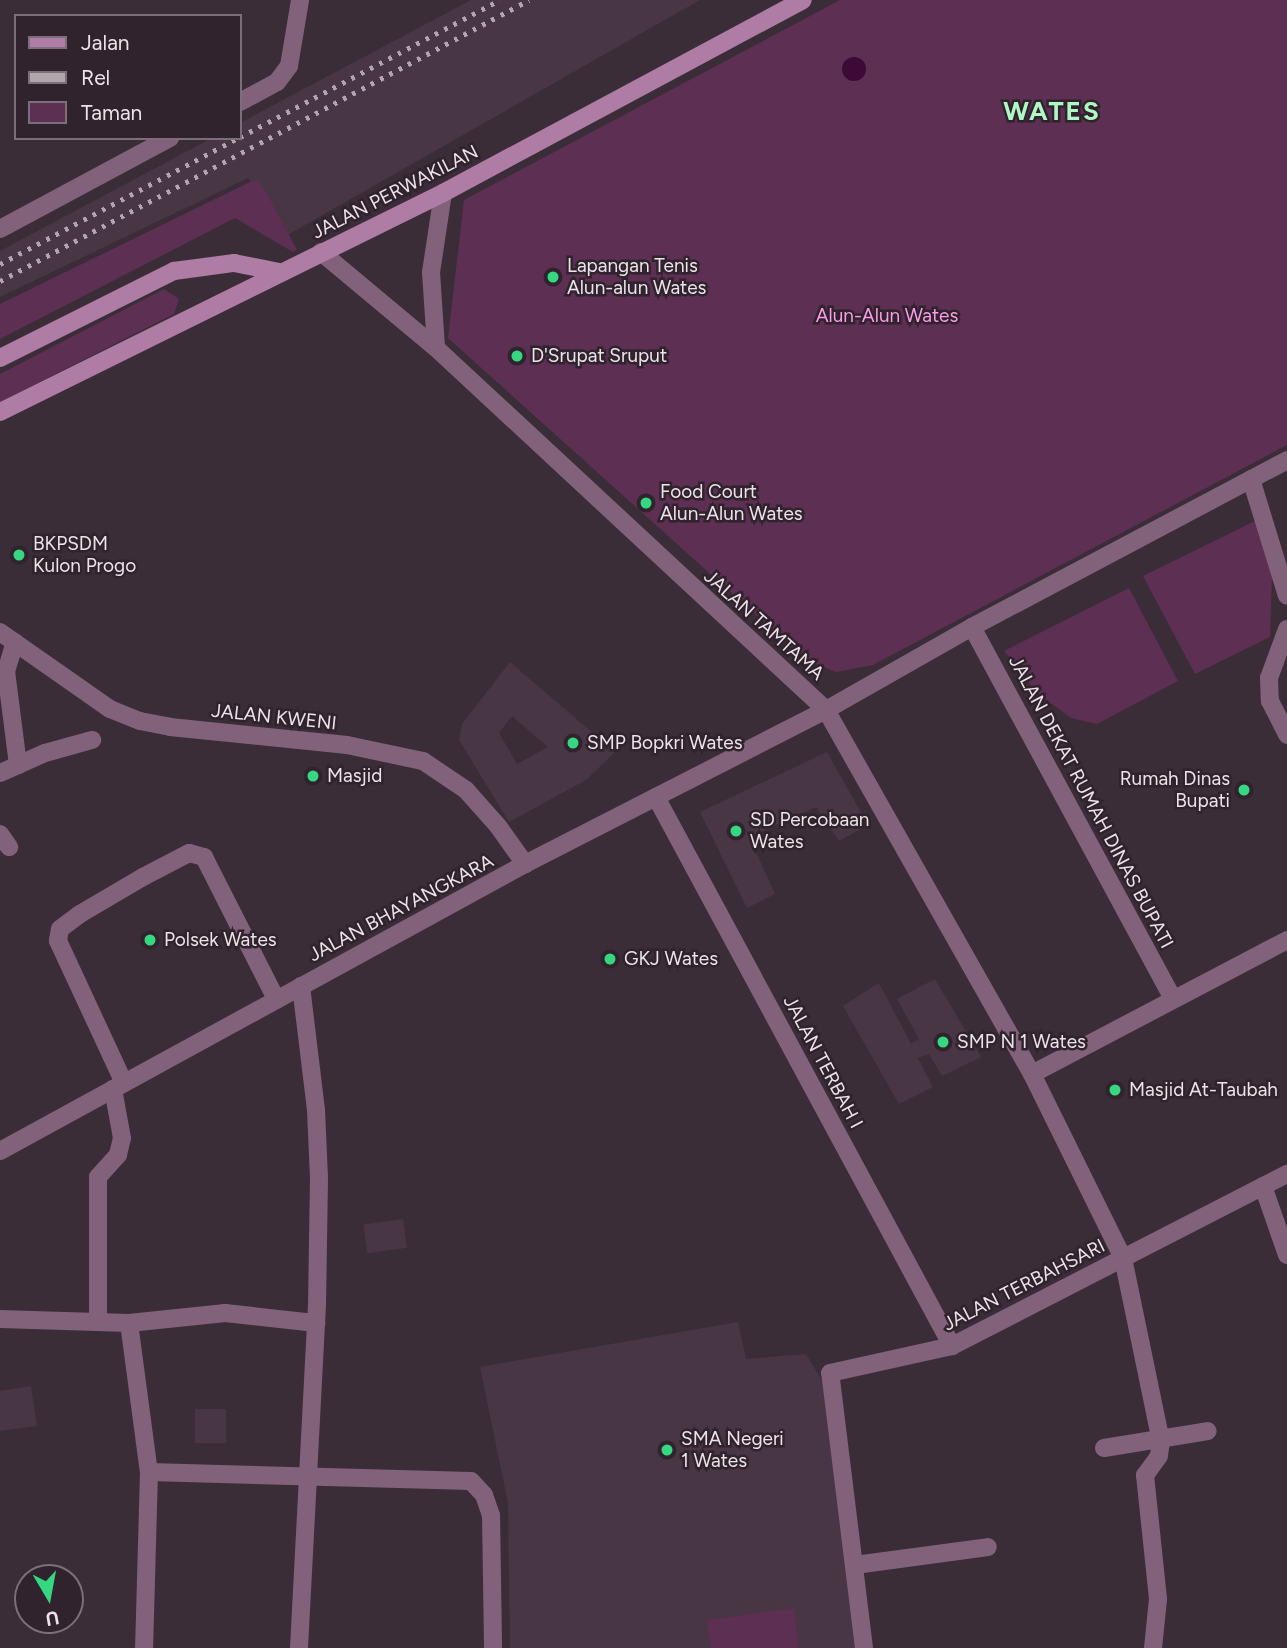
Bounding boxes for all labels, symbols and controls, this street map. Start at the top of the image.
legend [14,14,242,140]
text: Jalan [81,30,130,55]
text: Rel [81,65,110,90]
district label: WATES [1004,96,1100,128]
text: Taman [81,100,142,125]
street label: JALAN PERWAKILAN [308,140,482,244]
place label: Lapangan Tenis Alun-alun Wates [567,255,706,299]
marker: Lapangan Tenis Alun-alun Wates [545,269,561,285]
park label: Alun-Alun Wates [816,305,958,327]
place label: D'Srupat Sruput [531,345,667,367]
marker: D'Srupat Sruput [509,348,525,364]
place label: Food Court Alun-Alun Wates [660,481,803,525]
marker: Food Court Alun-Alun Wates [638,495,654,511]
place label: BKPSDM Kulon Progo [33,533,136,577]
marker: BKPSDM Kulon Progo [11,547,27,563]
street label: JALAN TAMTAMA [699,565,829,685]
street label: JALAN DEKAT RUMAH DINAS BUPATI [1004,652,1178,952]
street label: JALAN KWENI [210,699,338,735]
place label: SMP Bopkri Wates [587,732,743,754]
marker: SMP Bopkri Wates [565,735,581,751]
place label: Masjid [327,765,382,787]
marker: Masjid [305,768,321,784]
place label: Rumah Dinas Bupati [1120,768,1230,812]
marker: Rumah Dinas Bupati [1236,782,1252,798]
place label: SD Percobaan Wates [750,809,869,853]
marker: SD Percobaan Wates [728,823,744,839]
street label: JALAN BHAYANGKARA [305,850,497,966]
place label: Polsek Wates [164,929,277,951]
marker: Polsek Wates [142,932,158,948]
place label: GKJ Wates [624,948,718,970]
marker: GKJ Wates [602,951,618,967]
street label: JALAN TERBAH I [778,992,868,1132]
place label: SMP N 1 Wates [957,1031,1086,1053]
marker: SMP N 1 Wates [935,1034,951,1050]
place label: Masjid At-Taubah [1129,1079,1278,1101]
marker: Masjid At-Taubah [1107,1082,1123,1098]
street label: JALAN TERBAHSARI [939,1234,1109,1336]
place label: SMA Negeri 1 Wates [681,1428,784,1472]
marker: SMA Negeri 1 Wates [659,1442,675,1458]
north arrow [14,1564,84,1634]
text: U [44,1606,61,1631]

